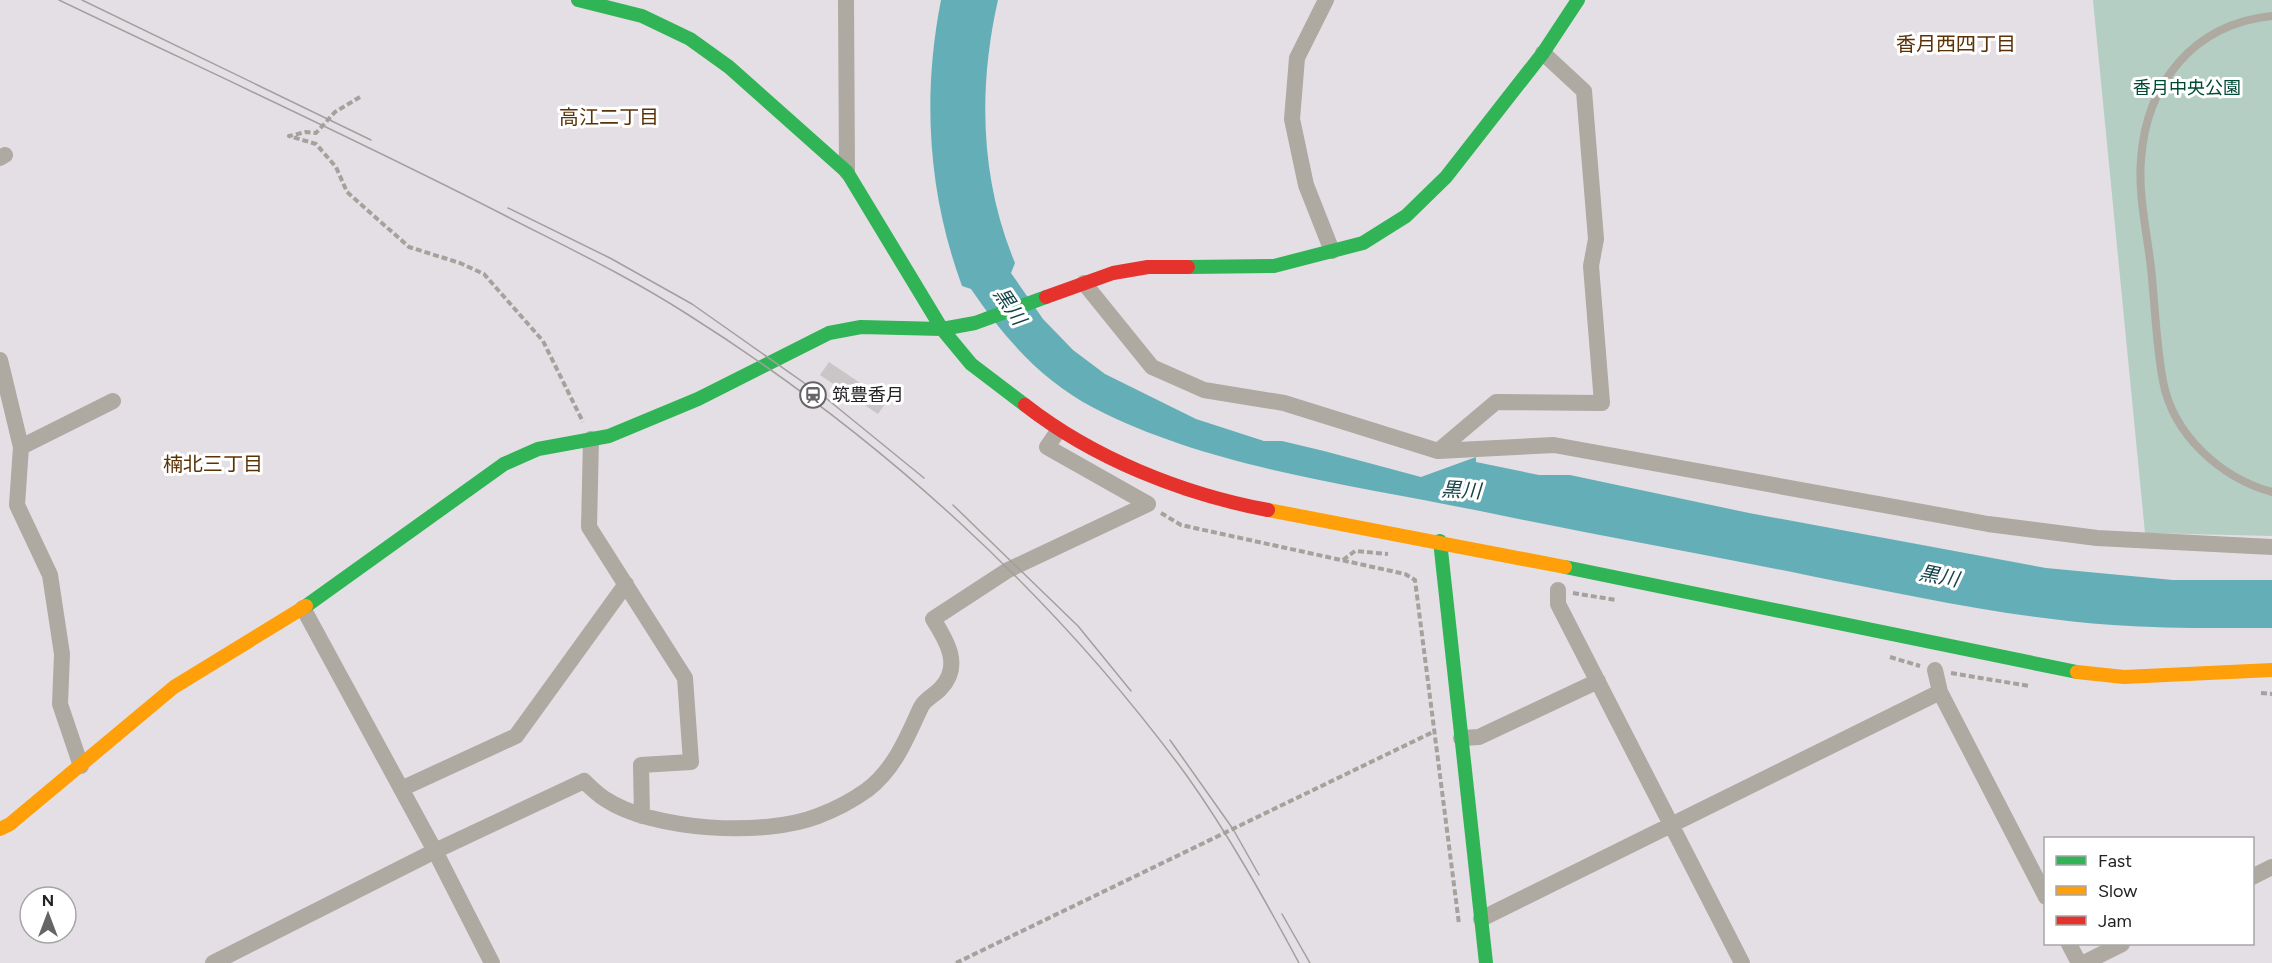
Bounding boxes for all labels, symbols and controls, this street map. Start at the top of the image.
district label: 香月西四丁目 [1896,32,2016,56]
park label: 香月中央公園 [2133,77,2241,99]
district label: 高江二丁目 [559,105,659,129]
water label: 黒川 [989,283,1032,331]
station icon: 筑豊香月 [798,380,828,410]
place label: 筑豊香月 [832,384,904,406]
district label: 楠北三丁目 [163,452,263,476]
water label: 黒川 [1440,477,1484,503]
water label: 黒川 [1917,560,1963,592]
legend [2044,837,2254,945]
text: Fast [2098,850,2132,872]
text: Slow [2098,880,2137,902]
north arrow [18,885,78,945]
text: N [42,891,54,910]
text: Jam [2098,910,2132,932]

